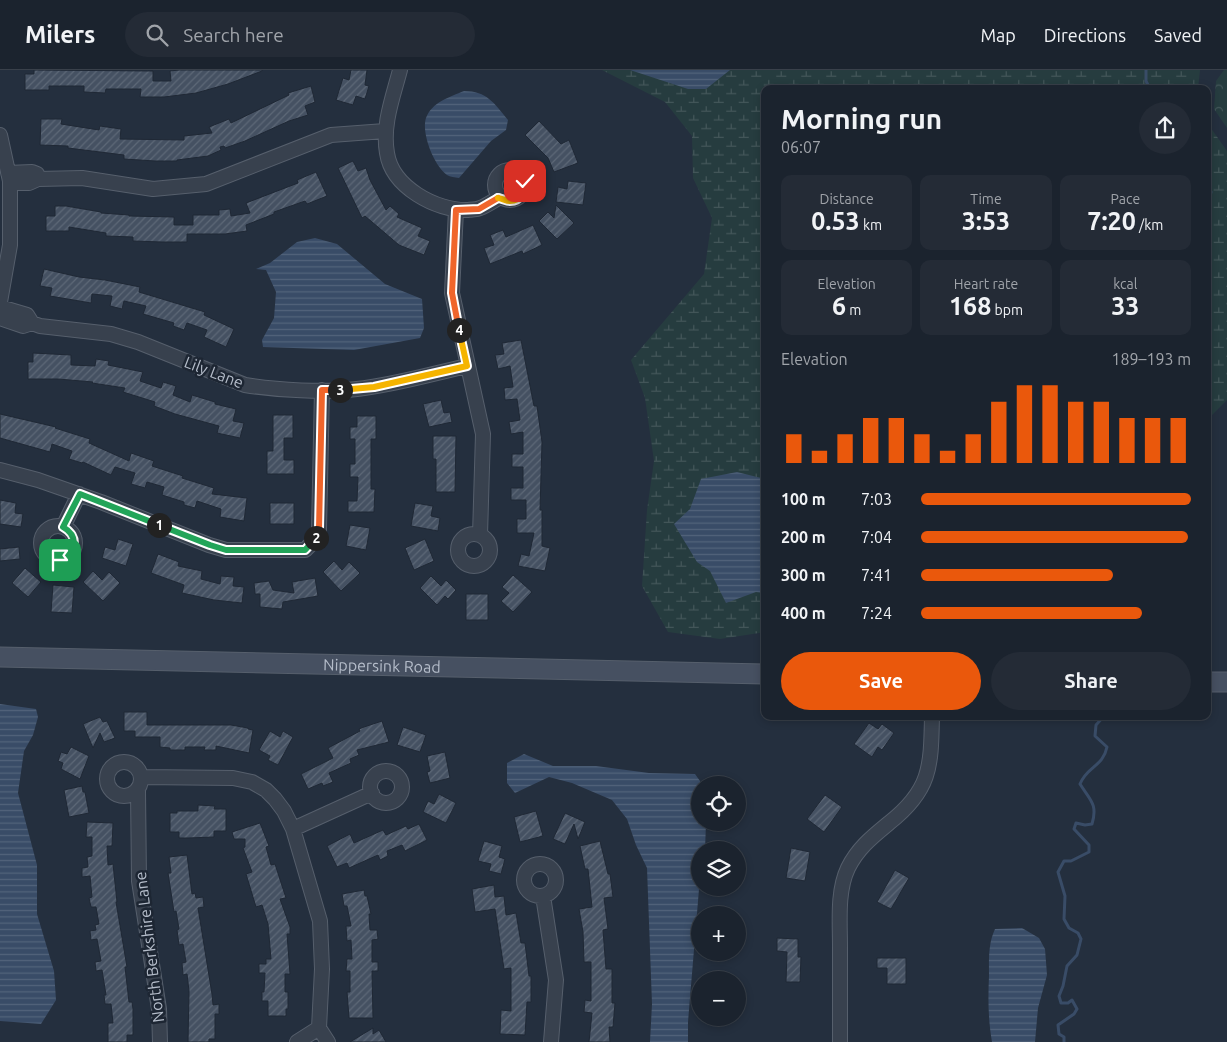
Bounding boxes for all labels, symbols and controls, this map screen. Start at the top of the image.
search box [125,12,475,57]
text: Milers [25,21,95,48]
icon: search [143,21,171,49]
text: Search here [183,24,284,46]
text: Map [980,25,1016,45]
text: Directions [1044,25,1126,45]
text: Saved [1154,25,1202,45]
button: share [1139,102,1191,154]
text: Morning run [781,103,942,134]
text: 06:07 [781,138,821,156]
pin [504,160,546,202]
icon: check [511,167,539,195]
text: Distance [820,191,874,207]
text: Time [970,191,1002,207]
text: Pace [1111,191,1140,207]
text: 0.53 [811,207,860,235]
text: 3:53 [962,207,1010,235]
text: 7:20 [1087,207,1136,235]
text: km [860,217,882,233]
text: /km [1136,217,1163,233]
text: Elevation [817,276,876,292]
text: Heart rate [954,276,1018,292]
text: kcal [1113,276,1137,292]
text: 6 [832,292,846,320]
text: 168 [949,292,991,320]
text: 33 [1111,292,1139,320]
text: m [846,302,861,318]
text: bpm [991,302,1023,318]
pin: 4 [446,318,472,342]
text: 4 [456,322,463,338]
text: Elevation [781,350,848,368]
text: 189–193 m [1111,350,1191,368]
street label: Lily Lane [182,352,246,392]
pin: 3 [328,378,352,402]
text: 3 [337,382,344,398]
text: 100 m [781,490,826,508]
text: 7:03 [861,490,892,508]
pin: 1 [146,512,172,538]
text: 1 [156,517,163,533]
pin: 2 [304,526,328,550]
text: 200 m [781,528,826,546]
text: 7:04 [861,528,892,546]
text: 2 [313,530,320,546]
pin [39,539,81,581]
icon: arrive [46,546,74,574]
text: 300 m [781,566,826,584]
text: 7:41 [861,566,892,584]
text: 400 m [781,604,826,622]
text: 7:24 [861,604,892,622]
button: Save [781,652,981,710]
button: Share [991,652,1191,710]
street label: Nippersink Road [323,655,441,676]
map controls [691,776,746,1026]
button: locate [691,776,746,831]
button: layers [691,841,746,896]
street label: North Berkshire Lane [131,871,167,1023]
button: + [691,906,746,961]
button: − [691,971,746,1026]

